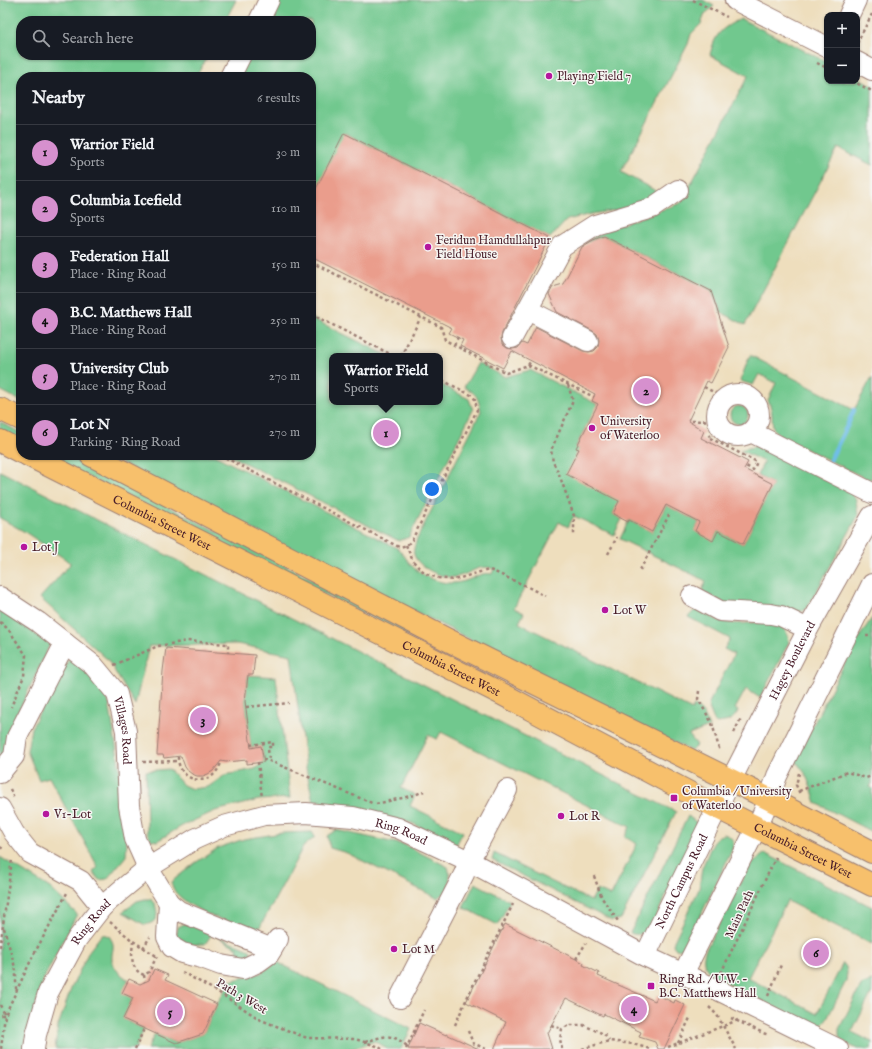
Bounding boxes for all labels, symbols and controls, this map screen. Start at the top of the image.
map controls [824,12,860,84]
button: + [824,12,860,48]
search box [16,16,316,60]
icon: search [30,27,52,49]
text: Search here [62,29,133,48]
button: − [824,48,860,84]
place label: Playing Field 7 [557,69,631,84]
marker: Playing Field 7 [544,71,554,81]
text: Nearby [32,88,85,109]
text: 6 results [257,90,300,107]
text: Warrior Field [70,135,154,154]
text: 1 [43,144,47,161]
text: 30 m [276,144,300,161]
text: Sports [70,154,105,171]
text: Columbia Icefield [70,191,181,210]
text: 2 [42,200,48,217]
text: 110 m [271,200,300,217]
text: Sports [70,210,105,227]
place label: Feridun Hamdullahpur Field House [436,233,551,262]
marker: Feridun Hamdullahpur Field House [423,242,433,252]
text: Federation Hall [70,247,169,266]
text: 3 [43,256,47,273]
text: 150 m [271,256,300,273]
text: Place · Ring Road [70,266,166,283]
text: B.C. Matthews Hall [70,303,192,322]
text: 4 [42,312,48,329]
text: 250 m [270,312,300,329]
text: Place · Ring Road [70,322,166,339]
popup [329,353,443,405]
text: University Club [70,359,169,378]
text: Warrior Field [344,361,428,380]
text: 5 [43,368,47,385]
text: 270 m [269,368,300,385]
pin: 2 [633,376,659,406]
text: Place · Ring Road [70,378,166,395]
text: Sports [344,380,378,397]
place label: University of Waterloo [600,414,660,443]
text: Lot N [70,415,110,434]
pin: 1 [373,418,399,448]
marker: University of Waterloo [587,423,597,433]
text: 6 [42,424,48,441]
text: 270 m [269,424,300,441]
text: Parking · Ring Road [70,434,180,451]
your location [422,479,442,499]
street label: Columbia Street West [110,492,213,554]
place label: Lot J [32,540,59,556]
marker: Lot J [19,542,29,552]
place label: Lot W [613,603,647,618]
marker: Lot W [600,605,610,615]
street label: Hagey Boulevard [766,618,819,703]
street label: Columbia Street West [399,638,503,700]
street label: Villages Road [110,694,134,765]
pin: 3 [190,705,216,735]
place label: Columbia / University of Waterloo [682,784,792,813]
marker: Columbia / University of Waterloo [669,793,679,803]
place label: V1-Lot [53,807,91,822]
marker: V1-Lot [41,809,51,819]
place label: Lot R [569,809,601,824]
marker: Lot R [556,811,566,821]
street label: Ring Road [373,816,430,849]
street label: Columbia Street West [751,820,854,882]
street label: North Campus Road [652,831,712,932]
street label: Main Path [722,887,757,941]
street label: Ring Road [68,896,114,948]
pin: 6 [803,938,829,968]
place label: Lot M [402,942,435,957]
marker: Lot M [389,944,399,954]
place label: Ring Rd. / U.W. - B.C. Matthews Hall [659,972,757,1001]
street label: Path 3 West [213,975,270,1018]
marker: Ring Rd. / U.W. - B.C. Matthews Hall [646,981,656,991]
pin: 4 [621,994,647,1024]
pin: 5 [157,997,183,1027]

